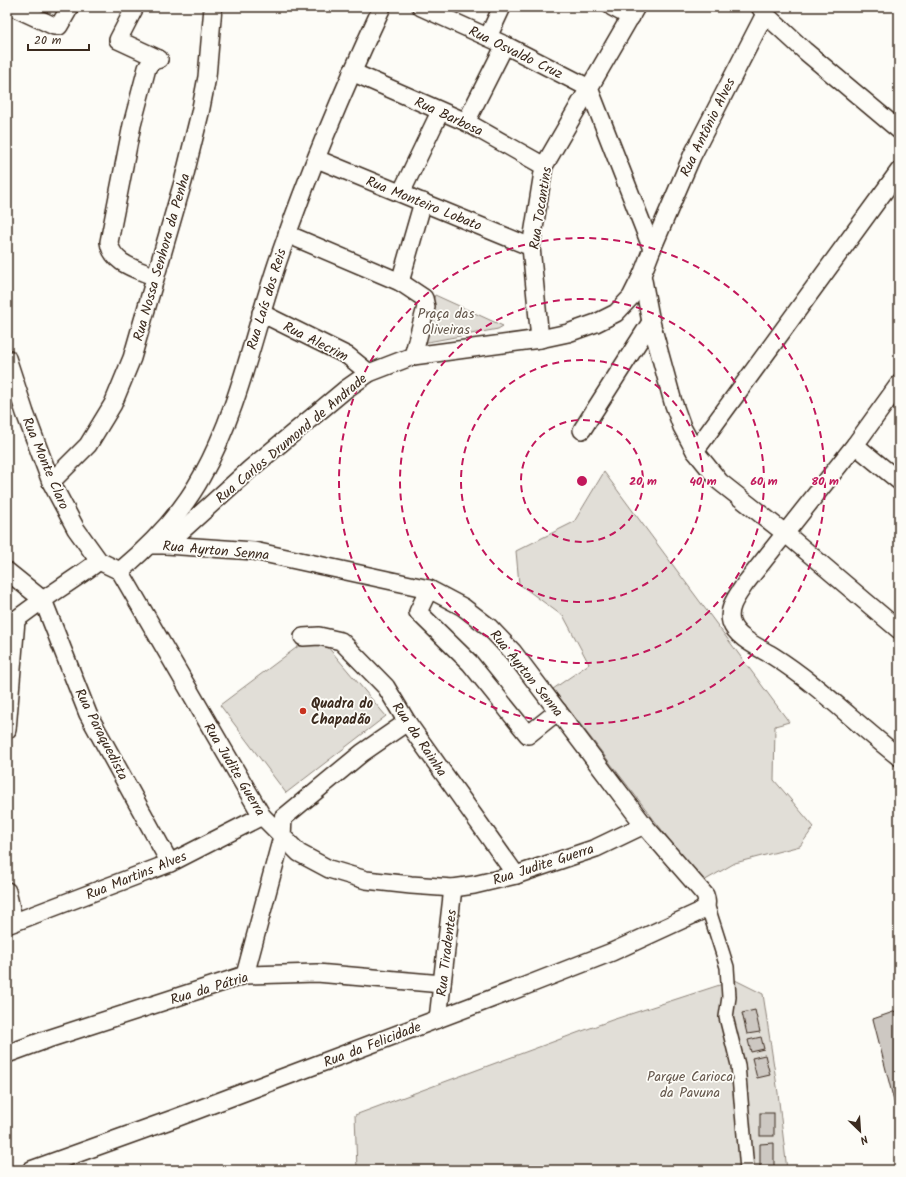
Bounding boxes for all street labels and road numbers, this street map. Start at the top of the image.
street label: Rua Osvaldo Cruz [465,21,566,85]
street label: Rua Antônio Alves [674,74,741,181]
street label: Rua Barbosa [411,91,487,142]
street label: Rua Tocantins [524,165,558,251]
street label: Rua Nossa Senhora da Penha [127,171,196,344]
street label: Rua Monteiro Lobato [362,171,485,237]
street label: Rua Laís dos Reis [241,246,293,353]
street label: Rua Alecrim [279,316,352,368]
street label: Rua Carlos Drumond de Andrade [211,368,373,509]
street label: Rua Monte Claro [16,414,74,513]
street label: Rua Ayrton Senna [162,535,270,567]
street label: Rua Ayrton Senna [484,625,568,722]
street label: Rua Paraquedista [69,685,134,784]
street label: Rua da Rainha [386,698,452,781]
street label: Rua Judite Guerra [198,719,271,820]
street label: Rua Judite Guerra [490,838,597,892]
street label: Rua Martins Alves [83,846,190,906]
street label: Rua Tiradentes [431,908,463,998]
street label: Rua da Pátria [168,967,251,1011]
street label: Rua da Felicidade [320,1016,425,1074]

